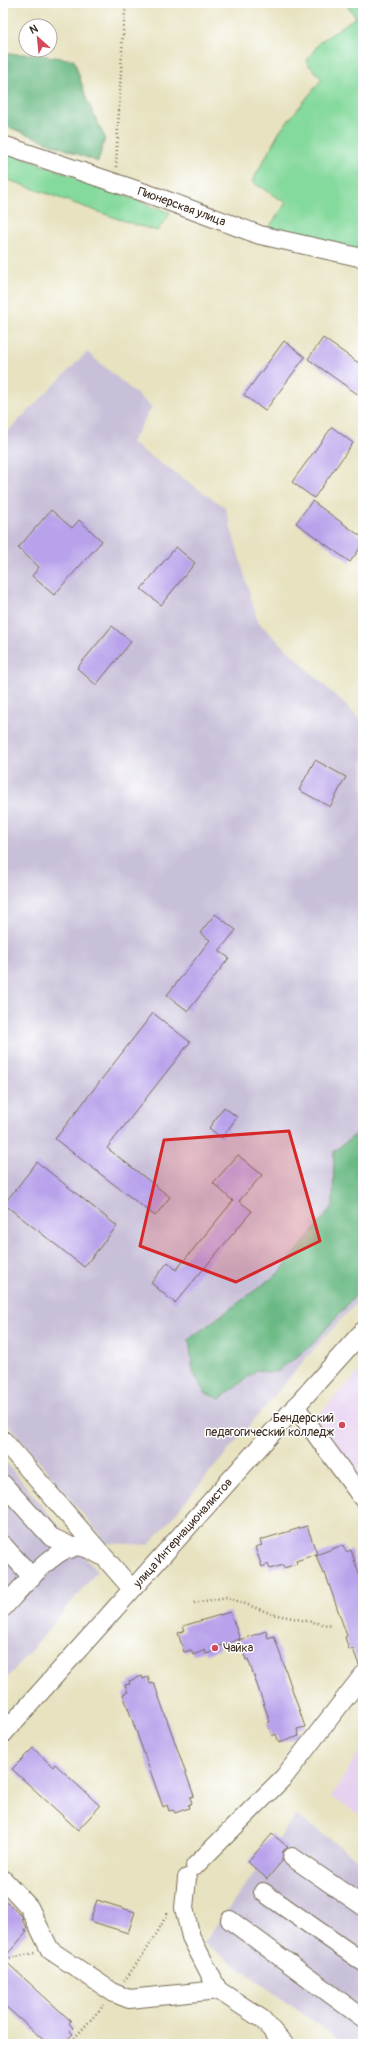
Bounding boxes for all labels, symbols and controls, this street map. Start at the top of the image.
north arrow [18,18,58,58]
text: N [27,22,40,37]
street label: Пионерская улица [136,184,228,229]
place label: Бендерский педагогический колледж [205,1411,334,1440]
marker: Бендерский педагогический колледж [337,1420,347,1430]
street label: улица Интернационалистов [129,1475,236,1591]
place label: Чайка [223,1641,254,1656]
marker: Чайка [210,1643,220,1653]

